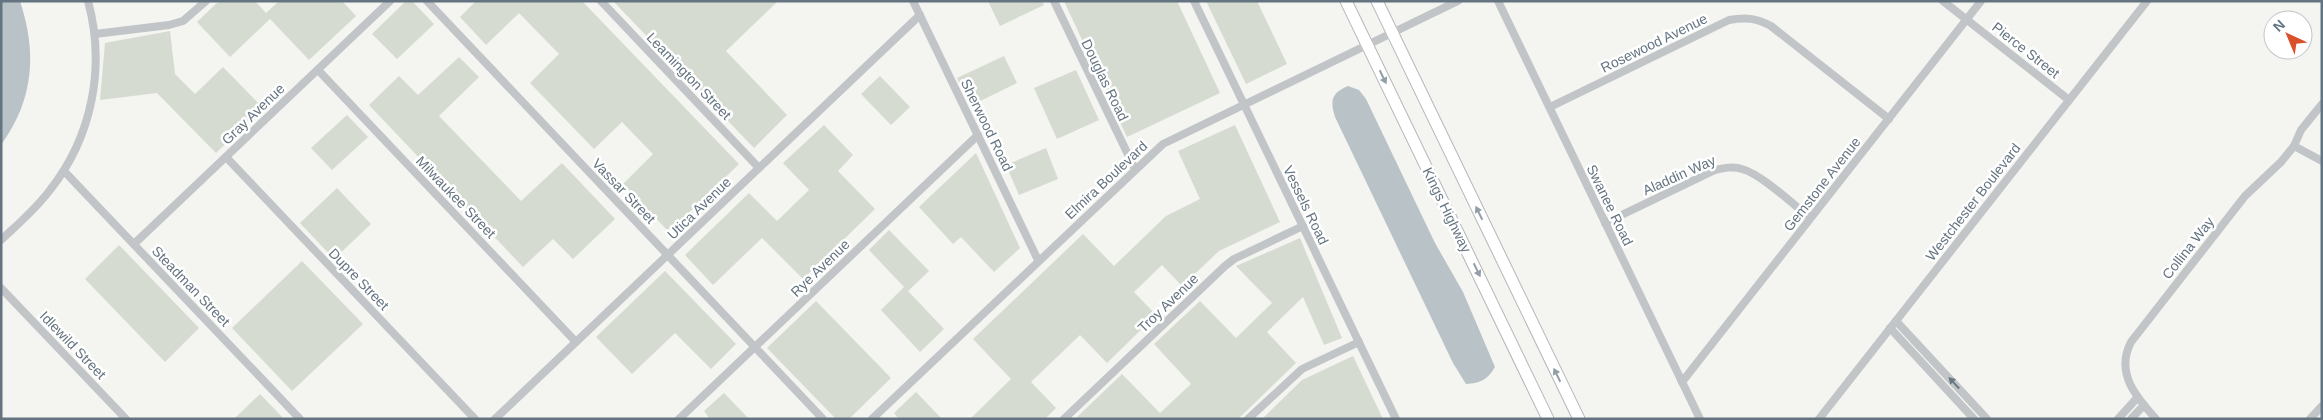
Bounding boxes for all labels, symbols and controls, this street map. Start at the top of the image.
street label: Rosewood Avenue [1598,10,1710,76]
north arrow [2263,10,2313,60]
text: N [2270,16,2288,35]
street label: Pierce Street [1989,19,2063,81]
street label: Leamington Street [644,29,735,123]
street label: Douglas Road [1078,37,1132,123]
one-way arrow [1379,70,1387,84]
street label: Sherwood Road [958,76,1016,174]
street label: Gray Avenue [218,80,288,148]
street label: Gemstone Avenue [1780,134,1864,234]
street label: Elmira Boulevard [1062,138,1150,222]
street label: Westchester Boulevard [1922,140,2024,264]
street label: Aladdin Way [1640,152,1718,198]
street label: Milwaukee Street [413,153,499,241]
street label: Vassar Street [589,155,659,227]
street label: Swanee Road [1584,162,1636,248]
street label: Vessels Road [1280,163,1332,247]
street label: Kings Highway [1420,165,1474,255]
street label: Utica Avenue [664,174,734,242]
one-way arrow [1475,206,1483,220]
street label: Collina Way [2159,214,2217,282]
street label: Rye Avenue [787,236,853,300]
street label: Steadman Street [149,243,233,329]
street label: Dupre Street [326,245,392,313]
one-way arrow [1473,263,1481,277]
street label: Troy Avenue [1134,270,1202,336]
street label: Idlewild Street [37,308,109,382]
one-way arrow [1553,368,1561,382]
one-way arrow [1948,377,1960,389]

